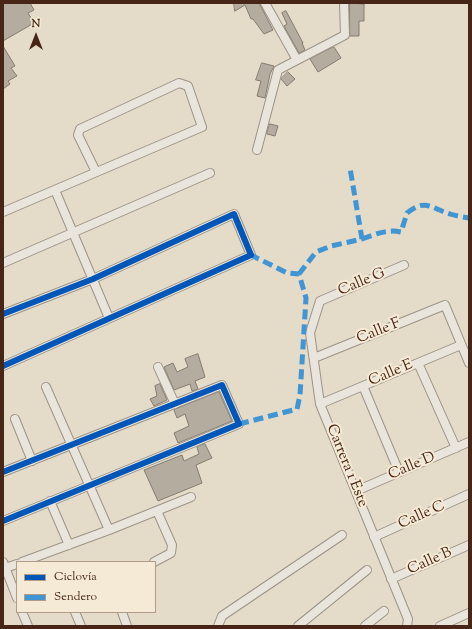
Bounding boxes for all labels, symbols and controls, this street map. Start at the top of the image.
north arrow [16,16,56,56]
text: N [32,16,40,32]
street label: Calle G [336,265,388,301]
street label: Calle F [355,315,403,349]
street label: Calle E [366,357,416,391]
street label: Carrera 1 Este [321,422,371,510]
street label: Calle D [386,449,438,485]
street label: Calle C [396,498,448,534]
street label: Calle B [405,544,455,580]
legend [16,561,156,613]
text: Ciclovía [54,568,97,586]
text: Sendero [54,588,97,606]

